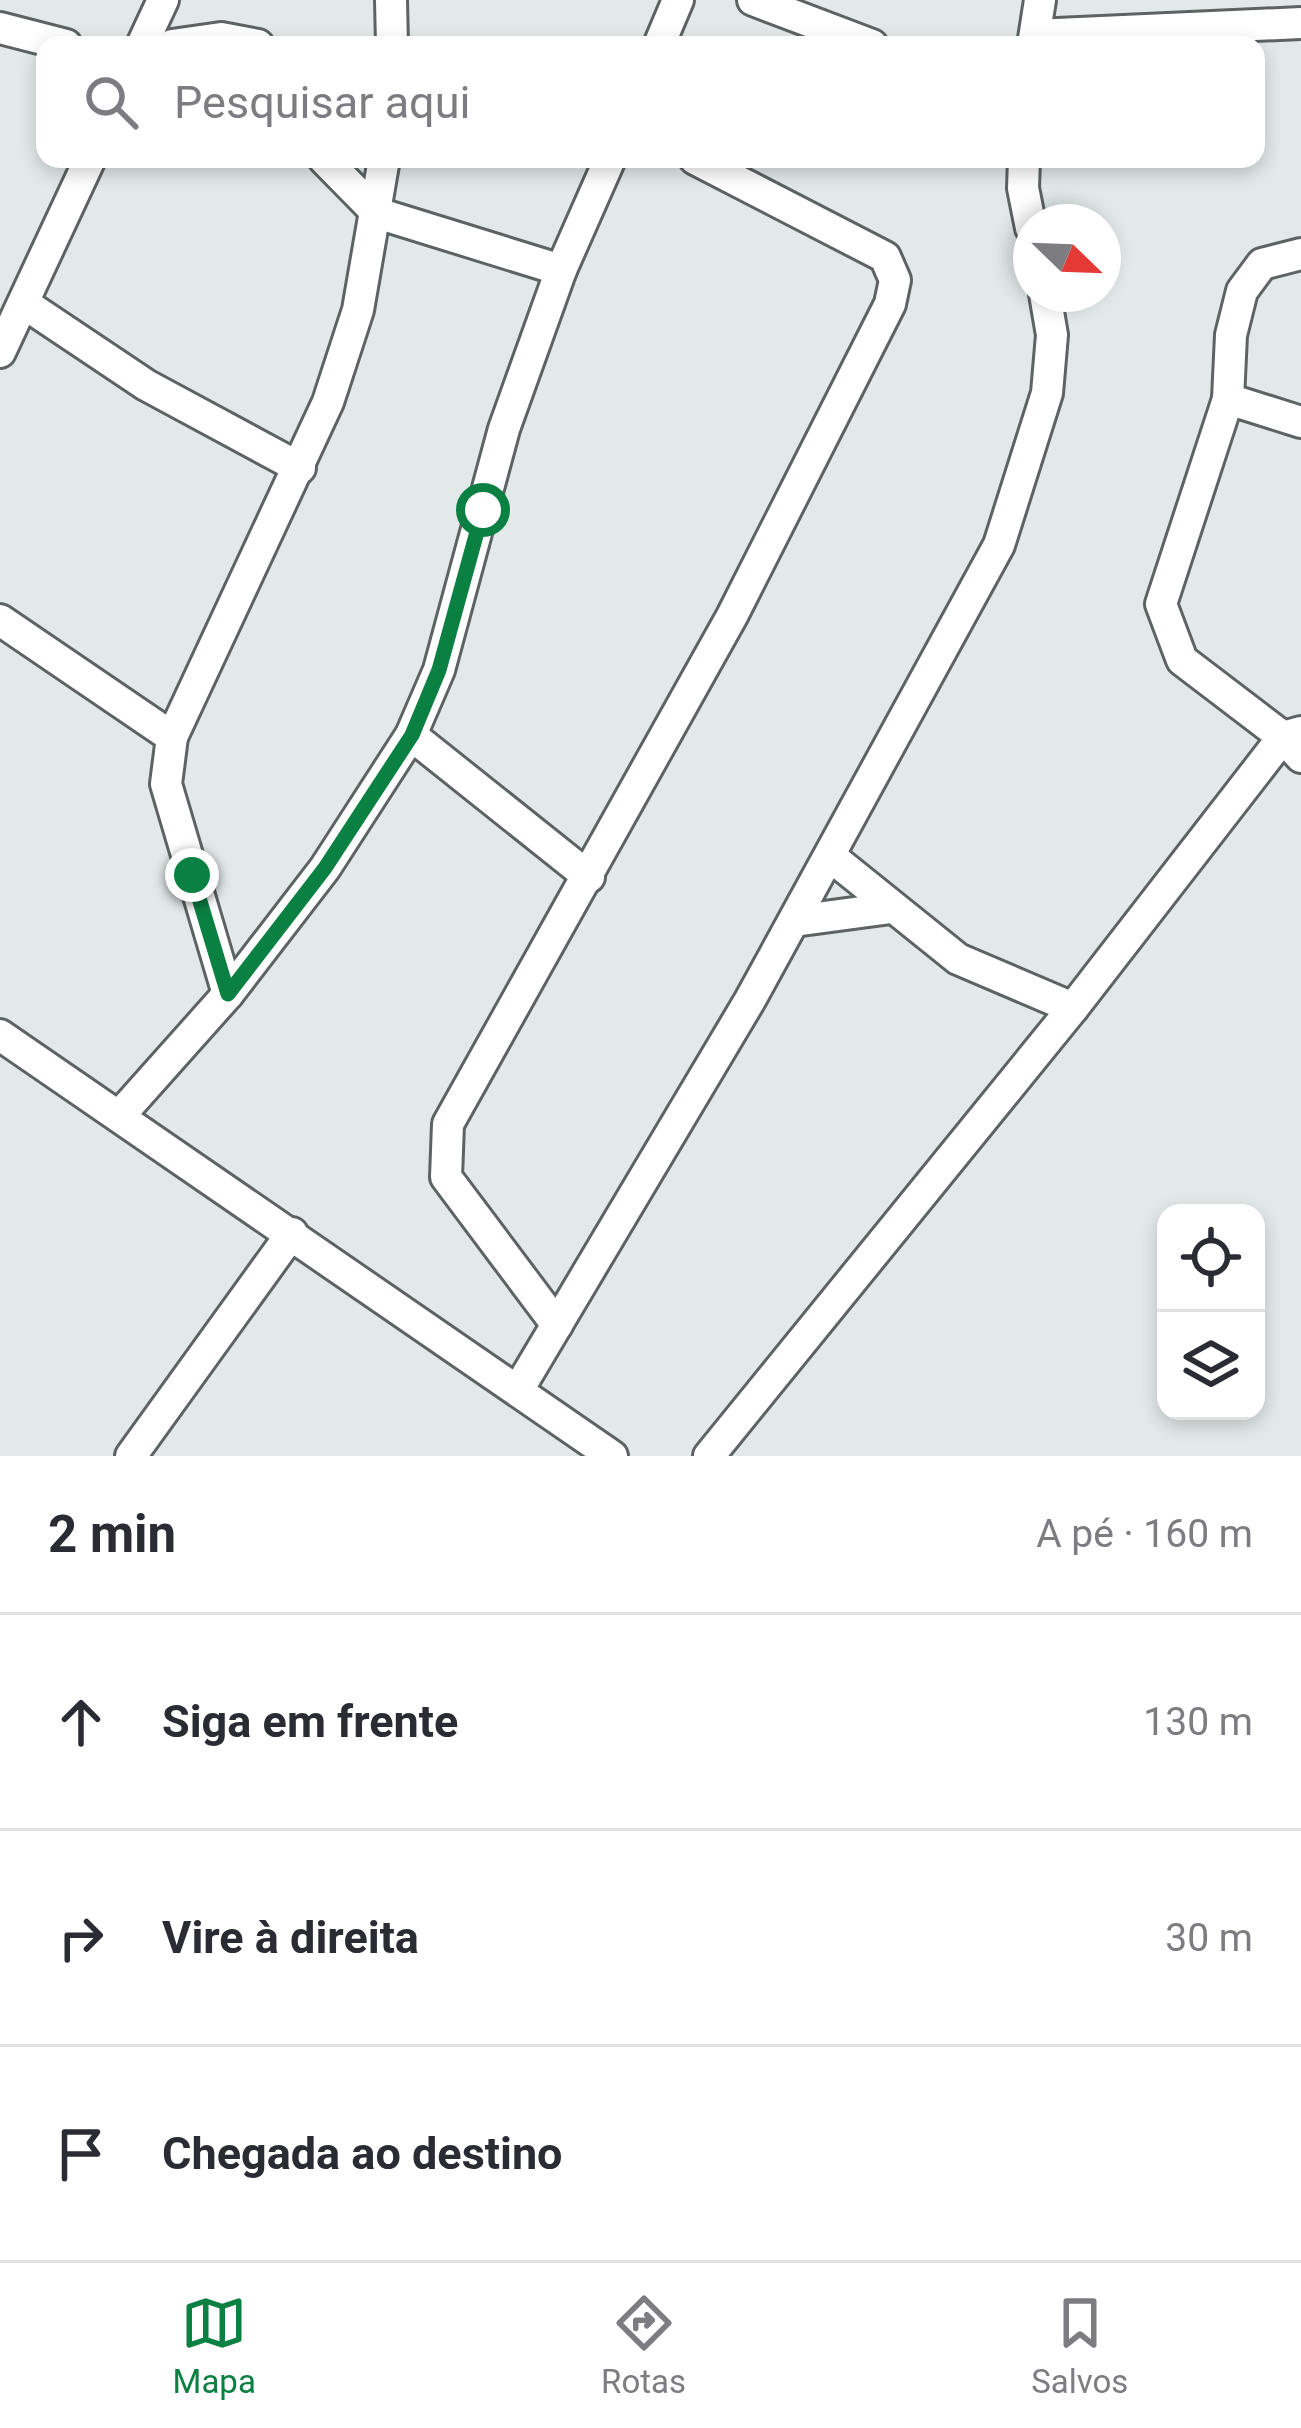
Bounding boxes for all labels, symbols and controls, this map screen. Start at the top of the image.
search box [36,36,1265,168]
icon: search [78,69,144,135]
text: Pesquisar aqui [174,76,470,129]
north arrow [1013,204,1121,312]
route start [456,483,510,537]
route end [165,848,219,902]
map controls [1157,1204,1265,1420]
button: locate [1157,1204,1265,1312]
button: layers [1157,1312,1265,1420]
text: 2 min [48,1505,176,1564]
text: A pé · 160 m [1036,1511,1253,1557]
icon: ahead [48,1689,114,1755]
text: Siga em frente [162,1695,458,1748]
text: 130 m [1143,1699,1253,1745]
icon: right [48,1905,114,1971]
text: Vire à direita [162,1911,419,1964]
text: 30 m [1165,1915,1253,1961]
icon: arrive [48,2121,114,2187]
text: Chegada ao destino [162,2127,563,2180]
tab: Mapa [173,2290,256,2401]
tab: Rotas [601,2290,686,2401]
tab: Salvos [1031,2290,1128,2401]

